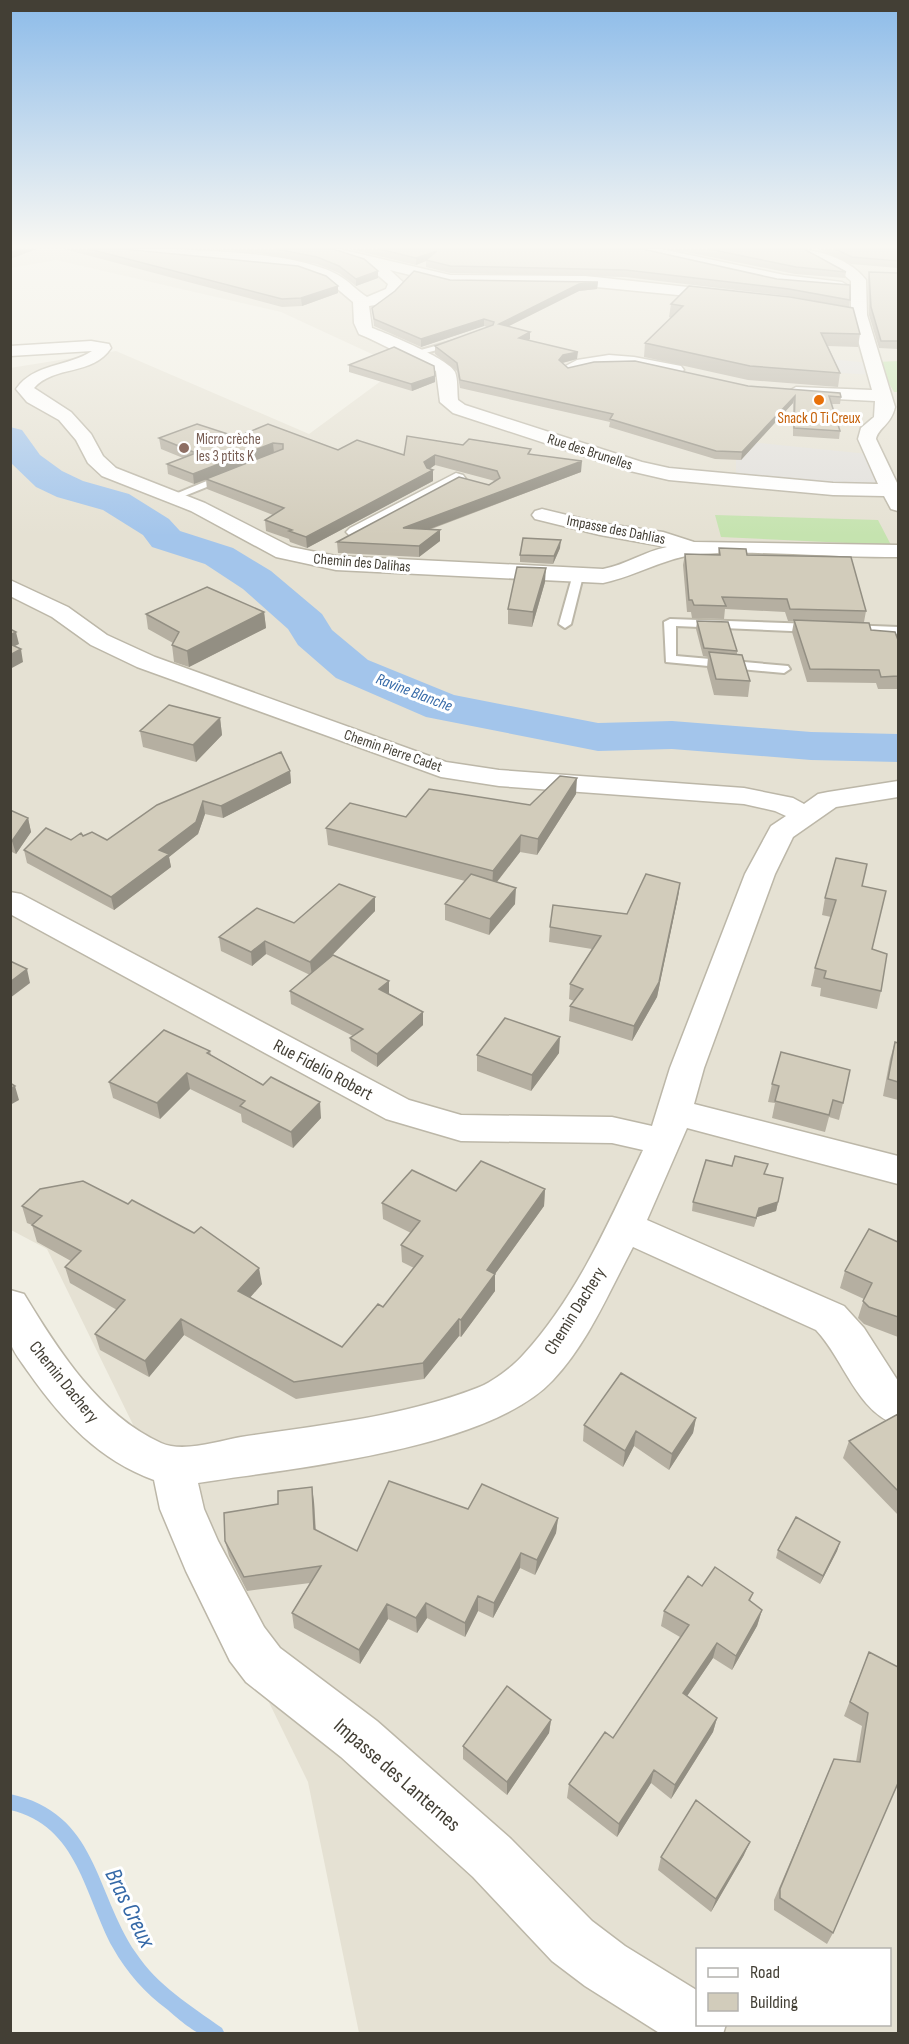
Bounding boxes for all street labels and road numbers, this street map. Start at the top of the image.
street label: Rue des Brunelles [545,429,635,475]
street label: Impasse des Dahlias [565,511,667,549]
street label: Chemin des Dalihas [313,549,411,577]
street label: Chemin Pierre Cadet [341,725,445,777]
street label: Rue Fidelio Robert [270,1035,377,1105]
street label: Chemin Dachery [540,1263,610,1359]
street label: Chemin Dachery [25,1337,103,1427]
street label: Impasse des Lanternes [328,1713,466,1837]

